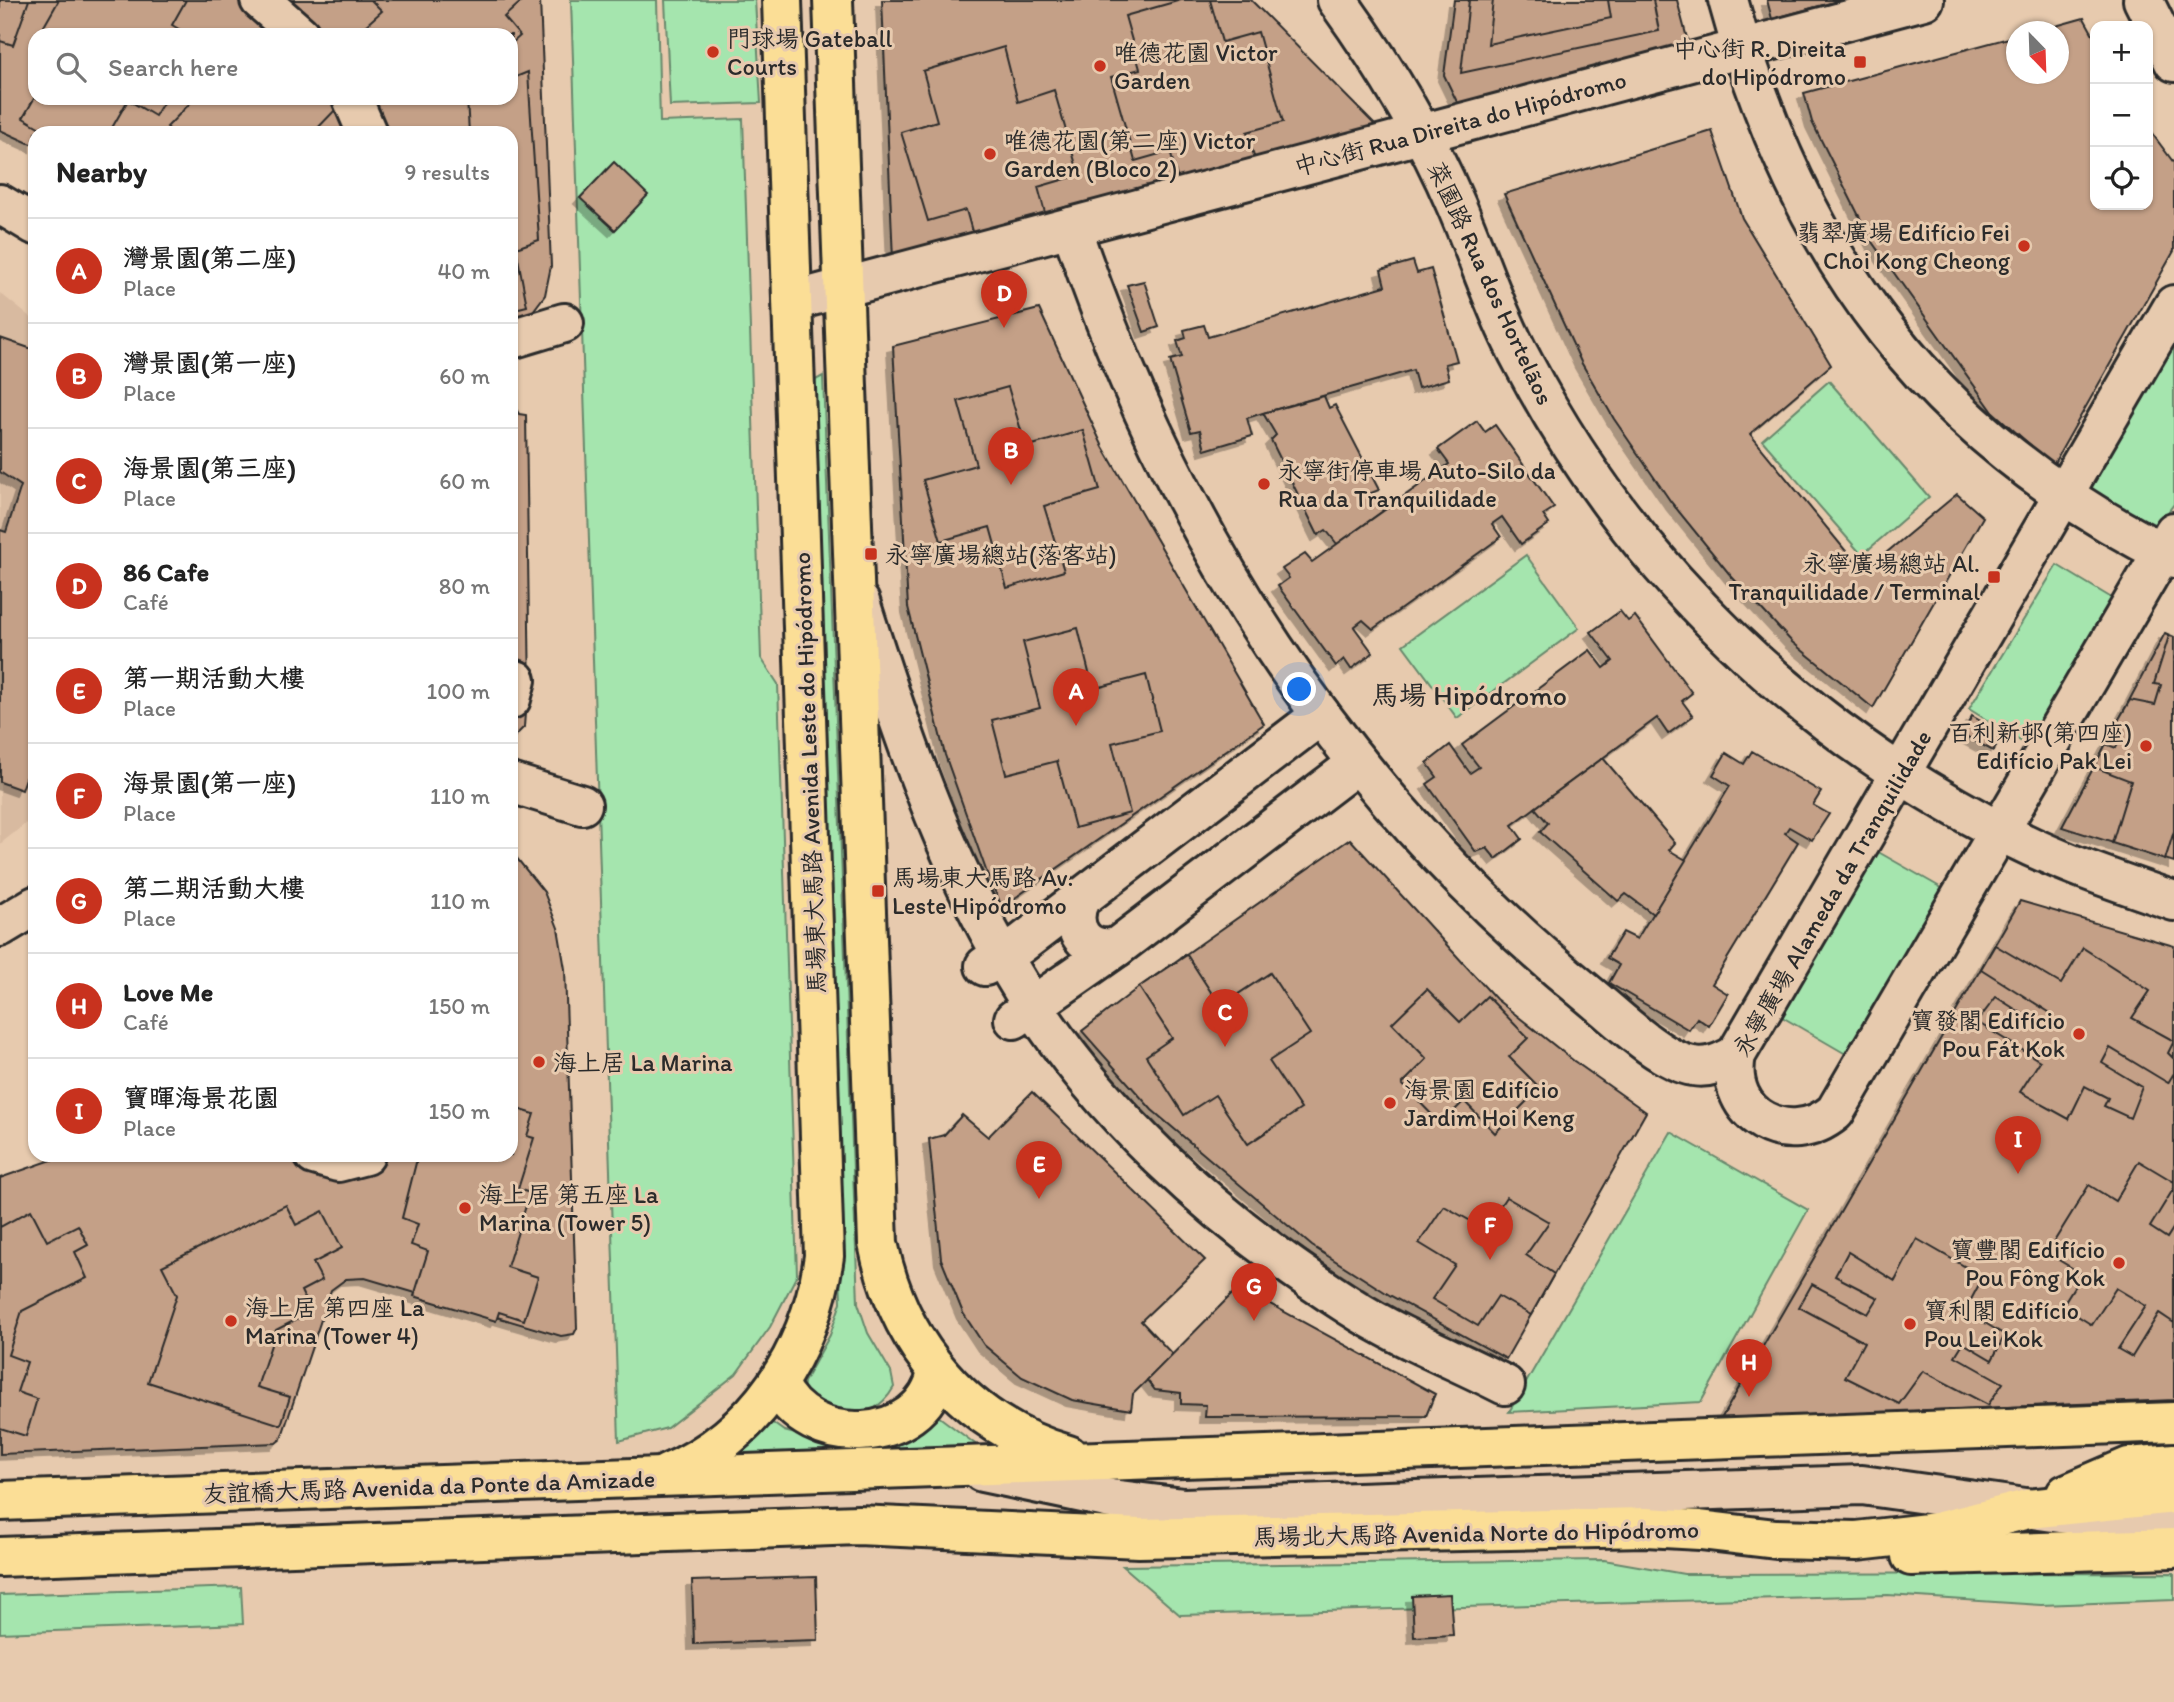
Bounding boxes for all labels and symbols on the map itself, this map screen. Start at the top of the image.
north arrow [2006,21,2069,84]
place label: 門球場 Gateball Courts [727,24,892,81]
place label: 中心街 R. Direita do Hipódromo [1673,34,1846,91]
place label: 唯德花園 Victor Garden [1114,38,1278,95]
marker: 門球場 Gateball Courts [705,44,721,60]
marker: 中心街 R. Direita do Hipódromo [1852,54,1868,70]
marker: 唯德花園 Victor Garden [1092,58,1108,74]
street label: 中心街 Rua Direita do Hipódromo [1291,65,1629,181]
place label: 唯德花園(第二座) Victor Garden (Bloco 2) [1004,126,1256,183]
marker: 唯德花園(第二座) Victor Garden (Bloco 2) [982,146,998,162]
street label: 菜園路 Rua dos Hortelãos [1422,157,1560,409]
place label: 翡翠廣場 Edifício Fei Choi Kong Cheong [1797,218,2011,275]
marker: 翡翠廣場 Edifício Fei Choi Kong Cheong [2016,238,2032,254]
pin: D [981,270,1027,328]
pin: B [988,427,1034,485]
place label: 永寧街停車場 Auto-Silo da Rua da Tranquilidade [1278,456,1556,513]
marker: 永寧街停車場 Auto-Silo da Rua da Tranquilidade [1256,476,1272,492]
place label: 永寧廣場總站(落客站) [885,540,1117,569]
marker: 永寧廣場總站(落客站) [863,546,879,562]
place label: 永寧廣場總站 Al. Tranquilidade / Terminal [1728,549,1980,606]
street label: 馬場東大馬路 Avenida Leste do Hipódromo [787,552,831,994]
marker: 永寧廣場總站 Al. Tranquilidade / Terminal [1986,569,2002,585]
pin: A [1053,668,1099,726]
your location [1282,672,1316,706]
district label: 馬場 Hipódromo [1371,678,1567,712]
place label: 百利新邨(第四座) Edifício Pak Lei [1948,718,2132,775]
street label: 永寧廣場 Alameda da Tranquilidade [1727,725,1937,1061]
marker: 百利新邨(第四座) Edifício Pak Lei [2138,738,2154,754]
place label: 馬場東大馬路 Av. Leste Hipódromo [892,863,1073,920]
marker: 馬場東大馬路 Av. Leste Hipódromo [870,883,886,899]
pin: C [1202,989,1248,1047]
place label: 寶發閣 Edifício Pou Fát Kok [1910,1006,2065,1063]
marker: 寶發閣 Edifício Pou Fát Kok [2071,1026,2087,1042]
place label: 海上居 La Marina [553,1048,733,1077]
marker: 海上居 La Marina [531,1054,547,1070]
place label: 海景園 Edifício Jardim Hoi Keng [1404,1075,1575,1132]
marker: 海景園 Edifício Jardim Hoi Keng [1382,1095,1398,1111]
pin: I [1995,1116,2041,1174]
pin: E [1016,1141,1062,1199]
place label: 海上居 第五座 La Marina (Tower 5) [479,1180,659,1237]
marker: 海上居 第五座 La Marina (Tower 5) [457,1200,473,1216]
pin: F [1467,1202,1513,1260]
place label: 寶豐閣 Edifício Pou Fông Kok [1950,1235,2106,1292]
marker: 寶豐閣 Edifício Pou Fông Kok [2111,1255,2127,1271]
pin: G [1231,1263,1277,1321]
place label: 海上居 第四座 La Marina (Tower 4) [245,1293,425,1350]
place label: 寶利閣 Edifício Pou Lei Kok [1924,1296,2079,1353]
marker: 海上居 第四座 La Marina (Tower 4) [223,1313,239,1329]
marker: 寶利閣 Edifício Pou Lei Kok [1902,1316,1918,1332]
pin: H [1726,1339,1772,1397]
street label: 友誼橋大馬路 Avenida da Ponte da Amizade [202,1464,656,1508]
street label: 馬場北大馬路 Avenida Norte do Hipódromo [1253,1515,1699,1551]

